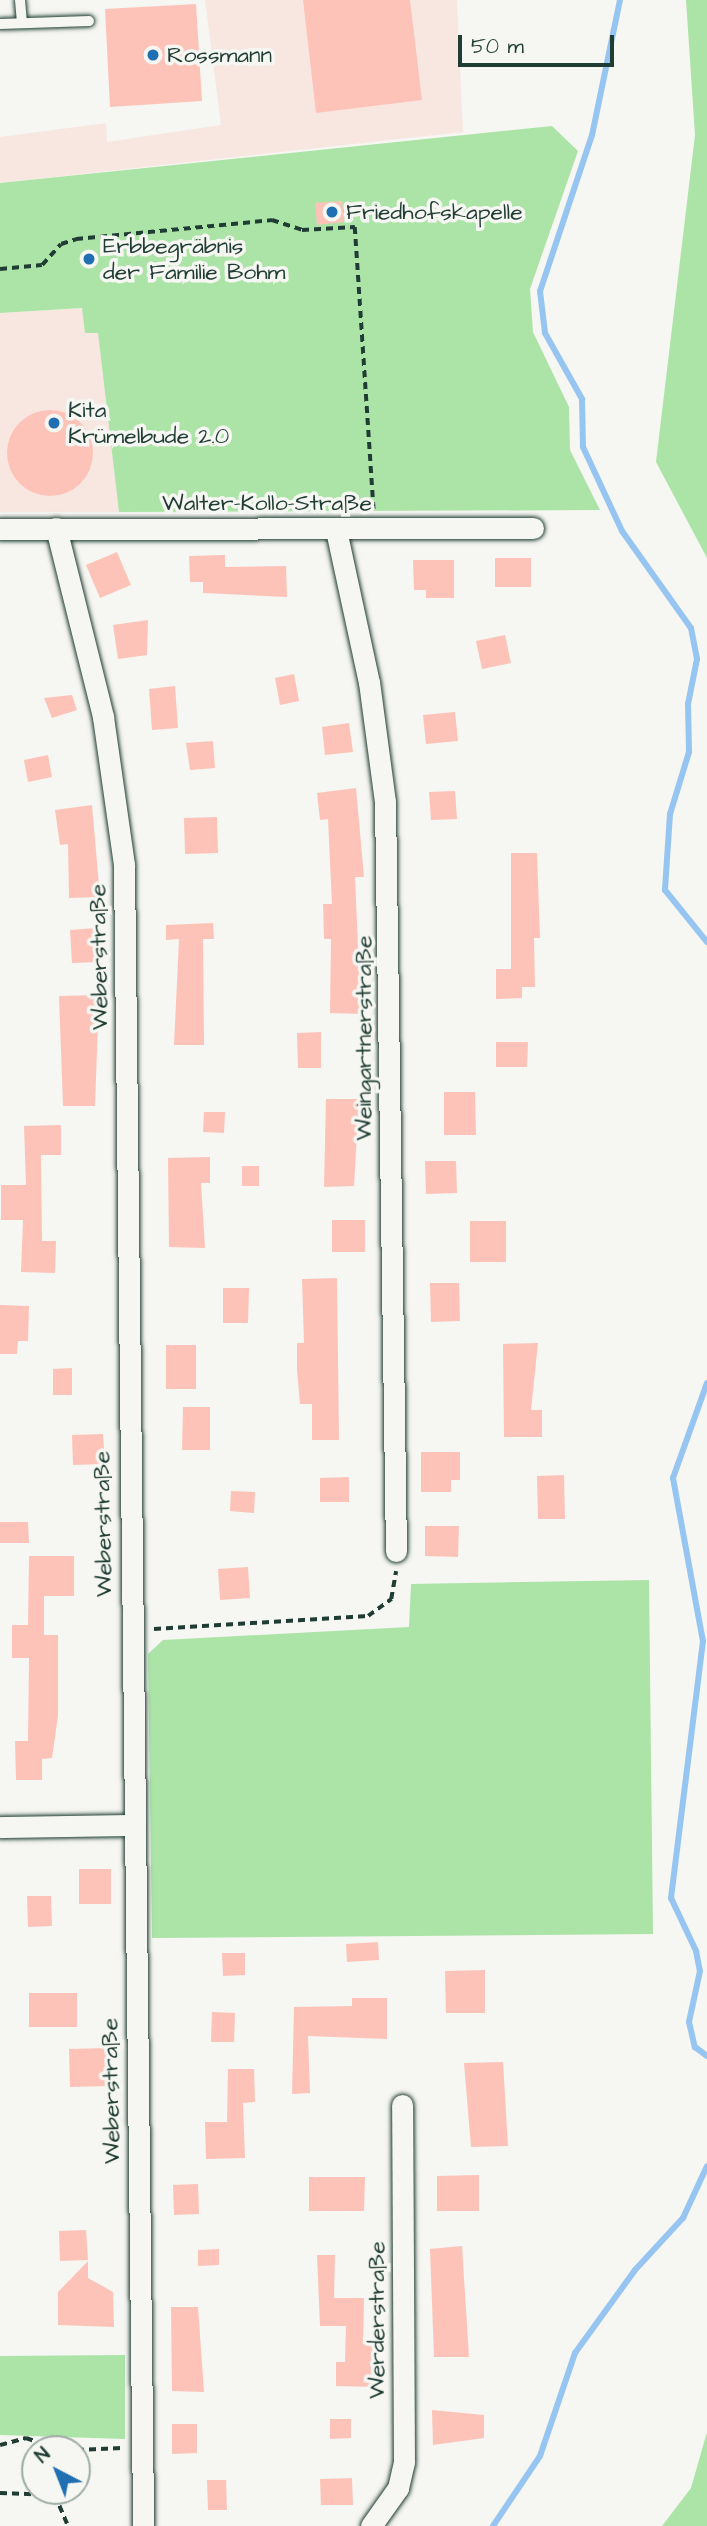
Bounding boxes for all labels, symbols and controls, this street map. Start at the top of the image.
scale bar [462,21,618,65]
text: 50 m [471,32,524,61]
place label: Rossmann [167,41,272,69]
marker: Rossmann [145,47,161,63]
place label: Friedhofskapelle [346,198,523,226]
marker: Friedhofskapelle [324,204,340,220]
place label: Erbbegräbnis der Familie Bohm [103,232,285,286]
marker: Erbbegräbnis der Familie Bohm [81,251,97,267]
place label: Kita Krümelbude 2.0 [68,396,229,450]
marker: Kita Krümelbude 2.0 [46,415,62,431]
street label: Walter-Kollo-Straße [162,489,372,517]
street label: Weberstraße [84,884,114,1030]
street label: Weingartnerstraße [350,935,378,1141]
street label: Weberstraße [88,1451,118,1597]
street label: Weberstraße [96,2018,126,2164]
street label: Werderstraße [363,2241,391,2399]
north arrow [21,2435,91,2505]
text: N [29,2441,56,2470]

